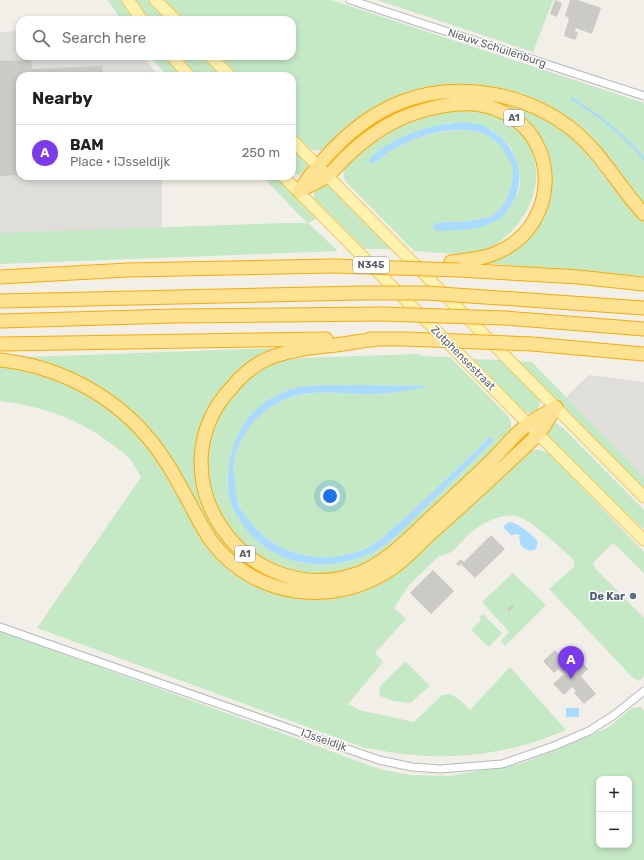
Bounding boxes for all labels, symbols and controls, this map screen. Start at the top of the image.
search box [16,16,296,60]
street label: Nieuw Schuilenburg [446,26,548,70]
icon: search [30,27,52,49]
text: Search here [62,29,146,47]
text: Nearby [32,88,93,108]
road number: A1 [504,110,524,126]
text: BAM [70,136,104,154]
text: A [40,145,50,160]
text: 250 m [242,145,280,160]
text: Place · IJsseldijk [70,154,170,169]
road number: N345 [353,257,389,273]
street label: Zutphensestraat [428,323,498,393]
your location [320,486,340,506]
road number: A1 [235,546,255,562]
place label: De Kar [590,590,625,603]
marker: De Kar [628,591,638,601]
pin: A [558,646,584,679]
street label: IJsseldijk [299,726,349,754]
map controls [596,776,632,848]
button: + [596,776,632,812]
button: − [596,812,632,848]

